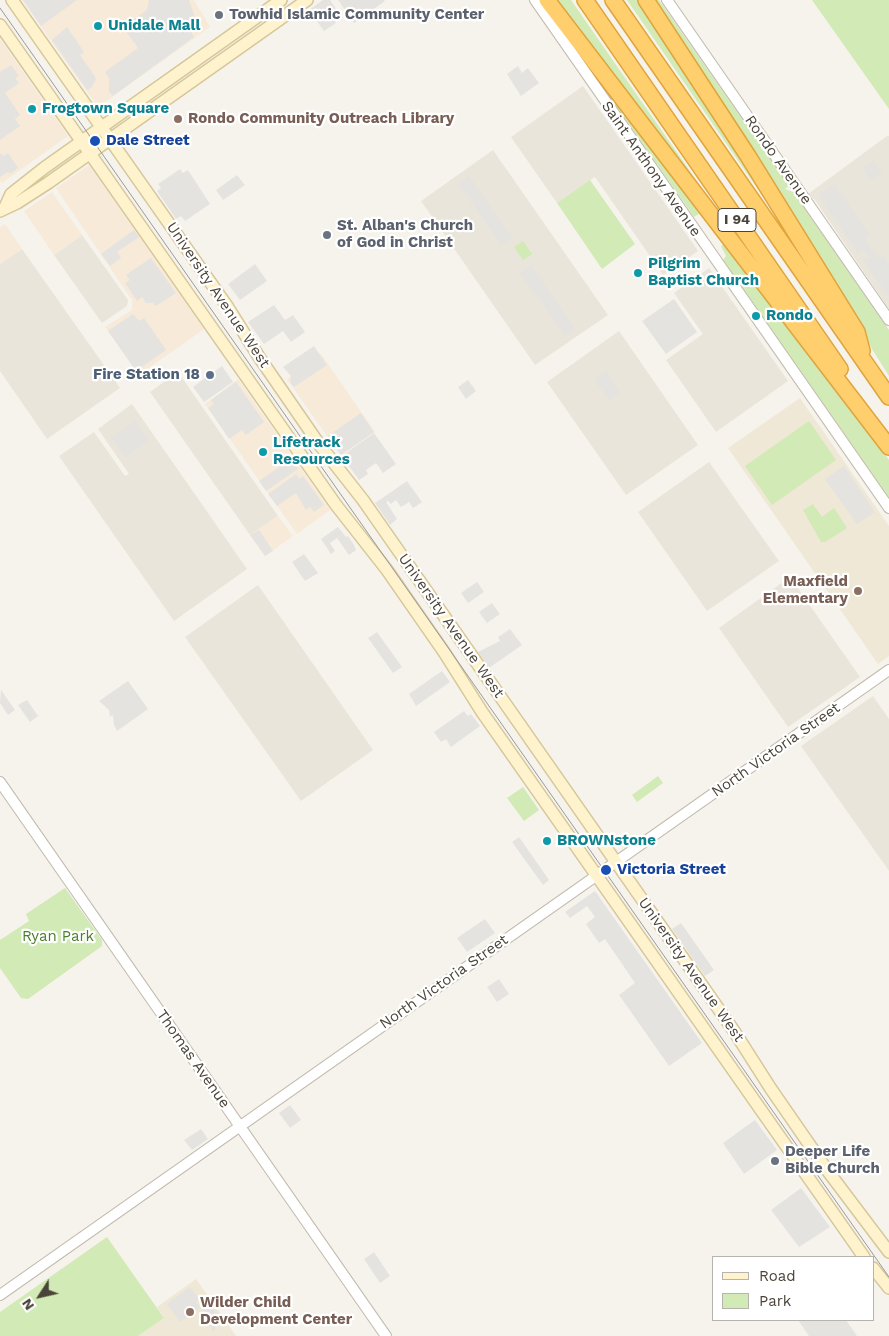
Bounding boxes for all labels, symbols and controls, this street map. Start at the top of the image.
place label: Towhid Islamic Community Center [229,6,484,24]
marker: Towhid Islamic Community Center [213,9,225,21]
place label: Unidale Mall [108,17,200,35]
marker: Unidale Mall [92,20,104,32]
street label: Saint Anthony Avenue [597,98,705,240]
place label: Frogtown Square [42,100,169,118]
marker: Frogtown Square [26,103,38,115]
place label: Rondo Community Outreach Library [188,110,454,128]
street label: Rondo Avenue [741,112,815,208]
marker: Rondo Community Outreach Library [172,113,184,125]
place label: Dale Street [106,132,190,150]
marker: Dale Street [88,134,102,148]
road number: I 94 [718,208,756,232]
place label: St. Alban's Church of God in Christ [337,217,473,252]
street label: University Avenue West [162,219,274,371]
marker: St. Alban's Church of God in Christ [321,229,333,241]
place label: Pilgrim Baptist Church [648,255,759,290]
marker: Pilgrim Baptist Church [632,267,644,279]
place label: Rondo [766,307,813,325]
marker: Rondo [750,310,762,322]
place label: Fire Station 18 [93,366,200,384]
marker: Fire Station 18 [204,369,216,381]
place label: Lifetrack Resources [273,434,350,469]
marker: Lifetrack Resources [257,446,269,458]
street label: University Avenue West [394,550,508,702]
place label: Maxfield Elementary [763,573,848,608]
marker: Maxfield Elementary [852,585,864,597]
street label: North Victoria Street [708,699,844,801]
place label: BROWNstone [557,832,656,850]
marker: BROWNstone [541,835,553,847]
place label: Victoria Street [617,861,726,879]
marker: Victoria Street [599,863,613,877]
street label: University Avenue West [634,894,748,1046]
park label: Ryan Park [22,928,94,946]
street label: North Victoria Street [376,931,512,1033]
street label: Thomas Avenue [152,1006,234,1112]
place label: Deeper Life Bible Church [785,1143,880,1178]
marker: Deeper Life Bible Church [769,1155,781,1167]
legend [712,1256,874,1321]
text: Road [759,1267,796,1285]
north arrow [15,1271,65,1321]
text: Park [759,1292,791,1310]
place label: Wilder Child Development Center [200,1294,352,1329]
text: N [18,1296,37,1313]
marker: Wilder Child Development Center [184,1306,196,1318]

